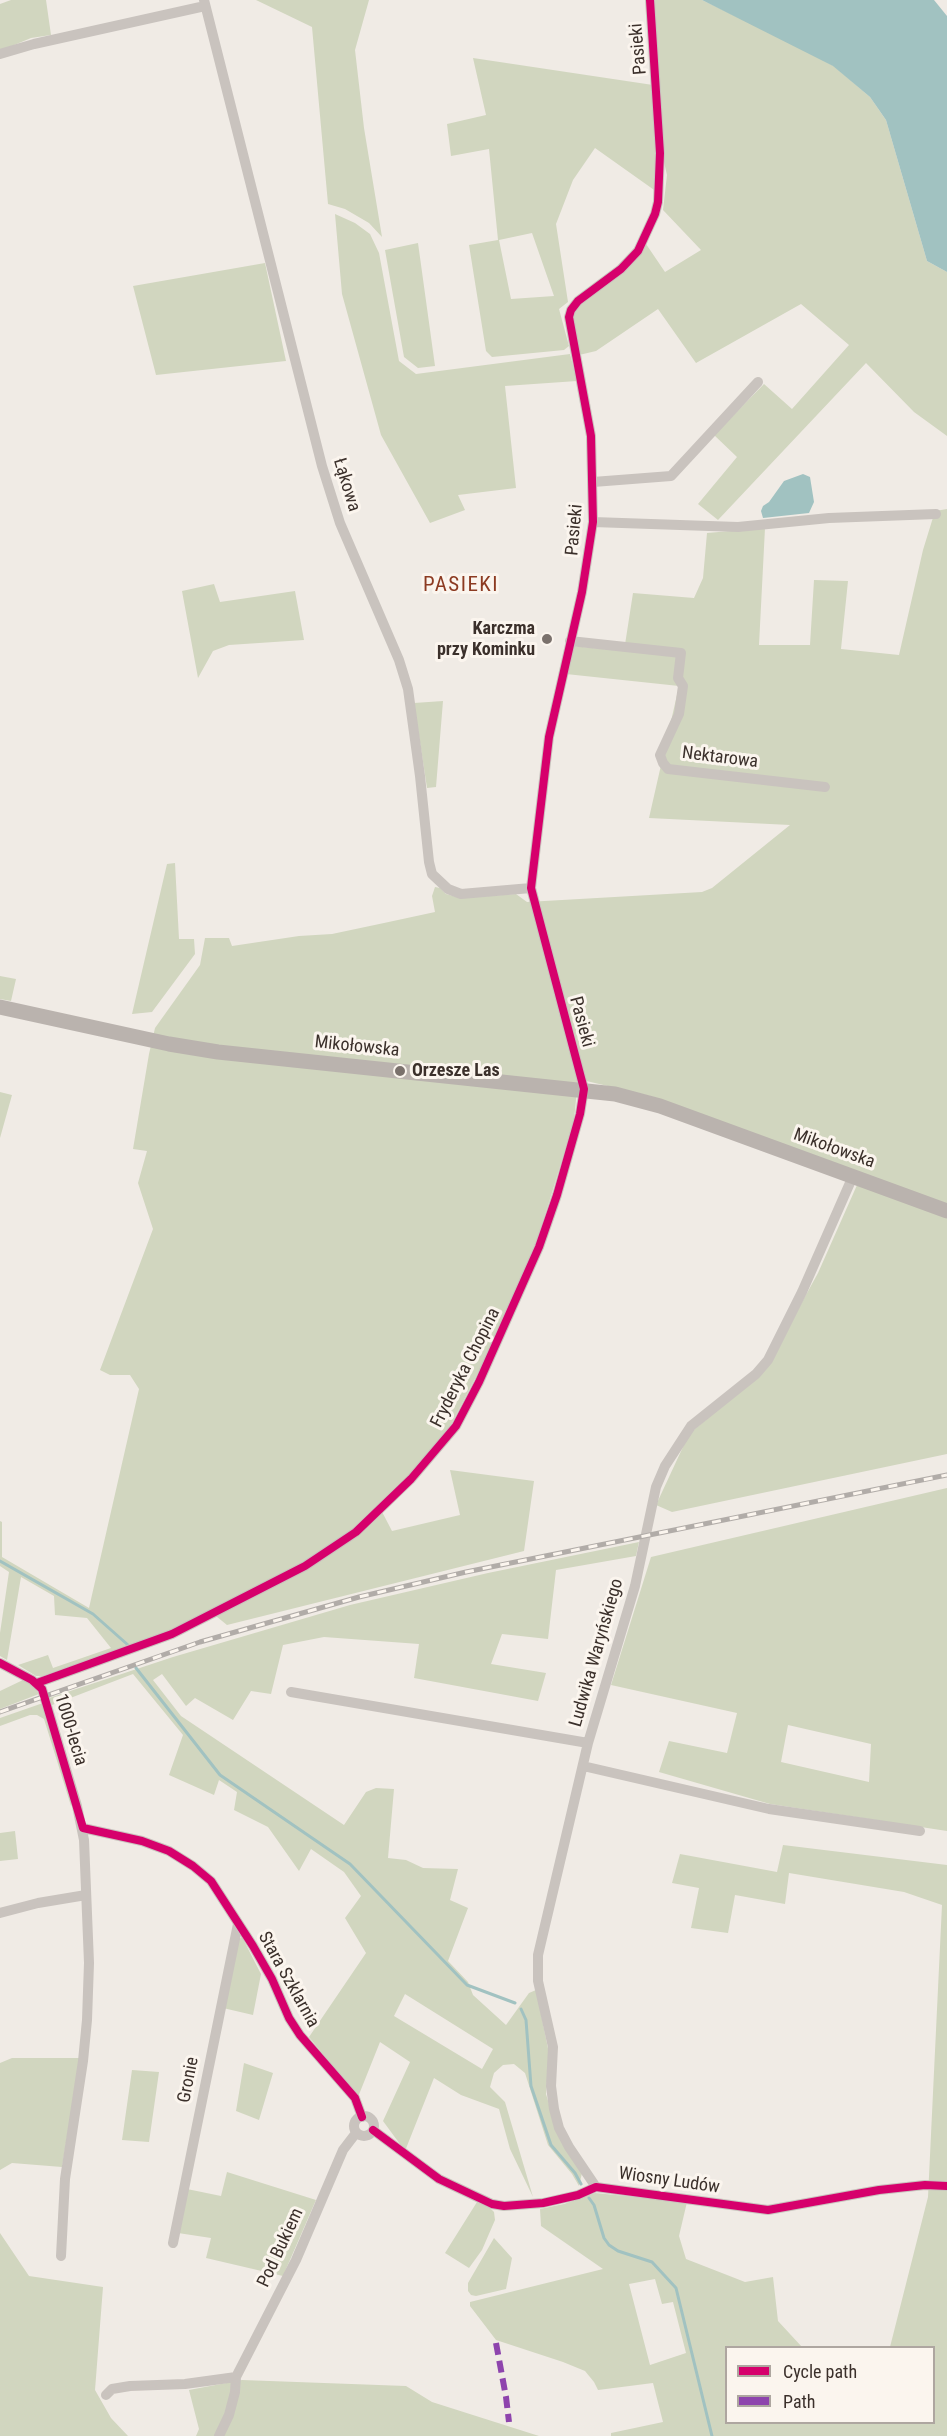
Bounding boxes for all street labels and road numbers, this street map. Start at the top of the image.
street label: Pasieki [626,22,652,76]
street label: Łąkowa [328,456,364,514]
street label: Pasieki [562,503,588,557]
street label: Nektarowa [681,743,759,773]
street label: Pasieki [564,994,598,1050]
street label: Mikołowska [314,1032,400,1062]
street label: Mikołowska [790,1124,878,1174]
street label: Fryderyka Chopina [427,1305,505,1431]
street label: Ludwika Waryńskiego [566,1576,628,1730]
street label: 1000-lecia [49,1692,91,1768]
street label: Stara Szklarnia [253,1928,323,2032]
street label: Gronie [174,2055,204,2105]
street label: Wiosny Ludów [617,2163,721,2199]
street label: Pod Bukiem [253,2205,309,2291]

